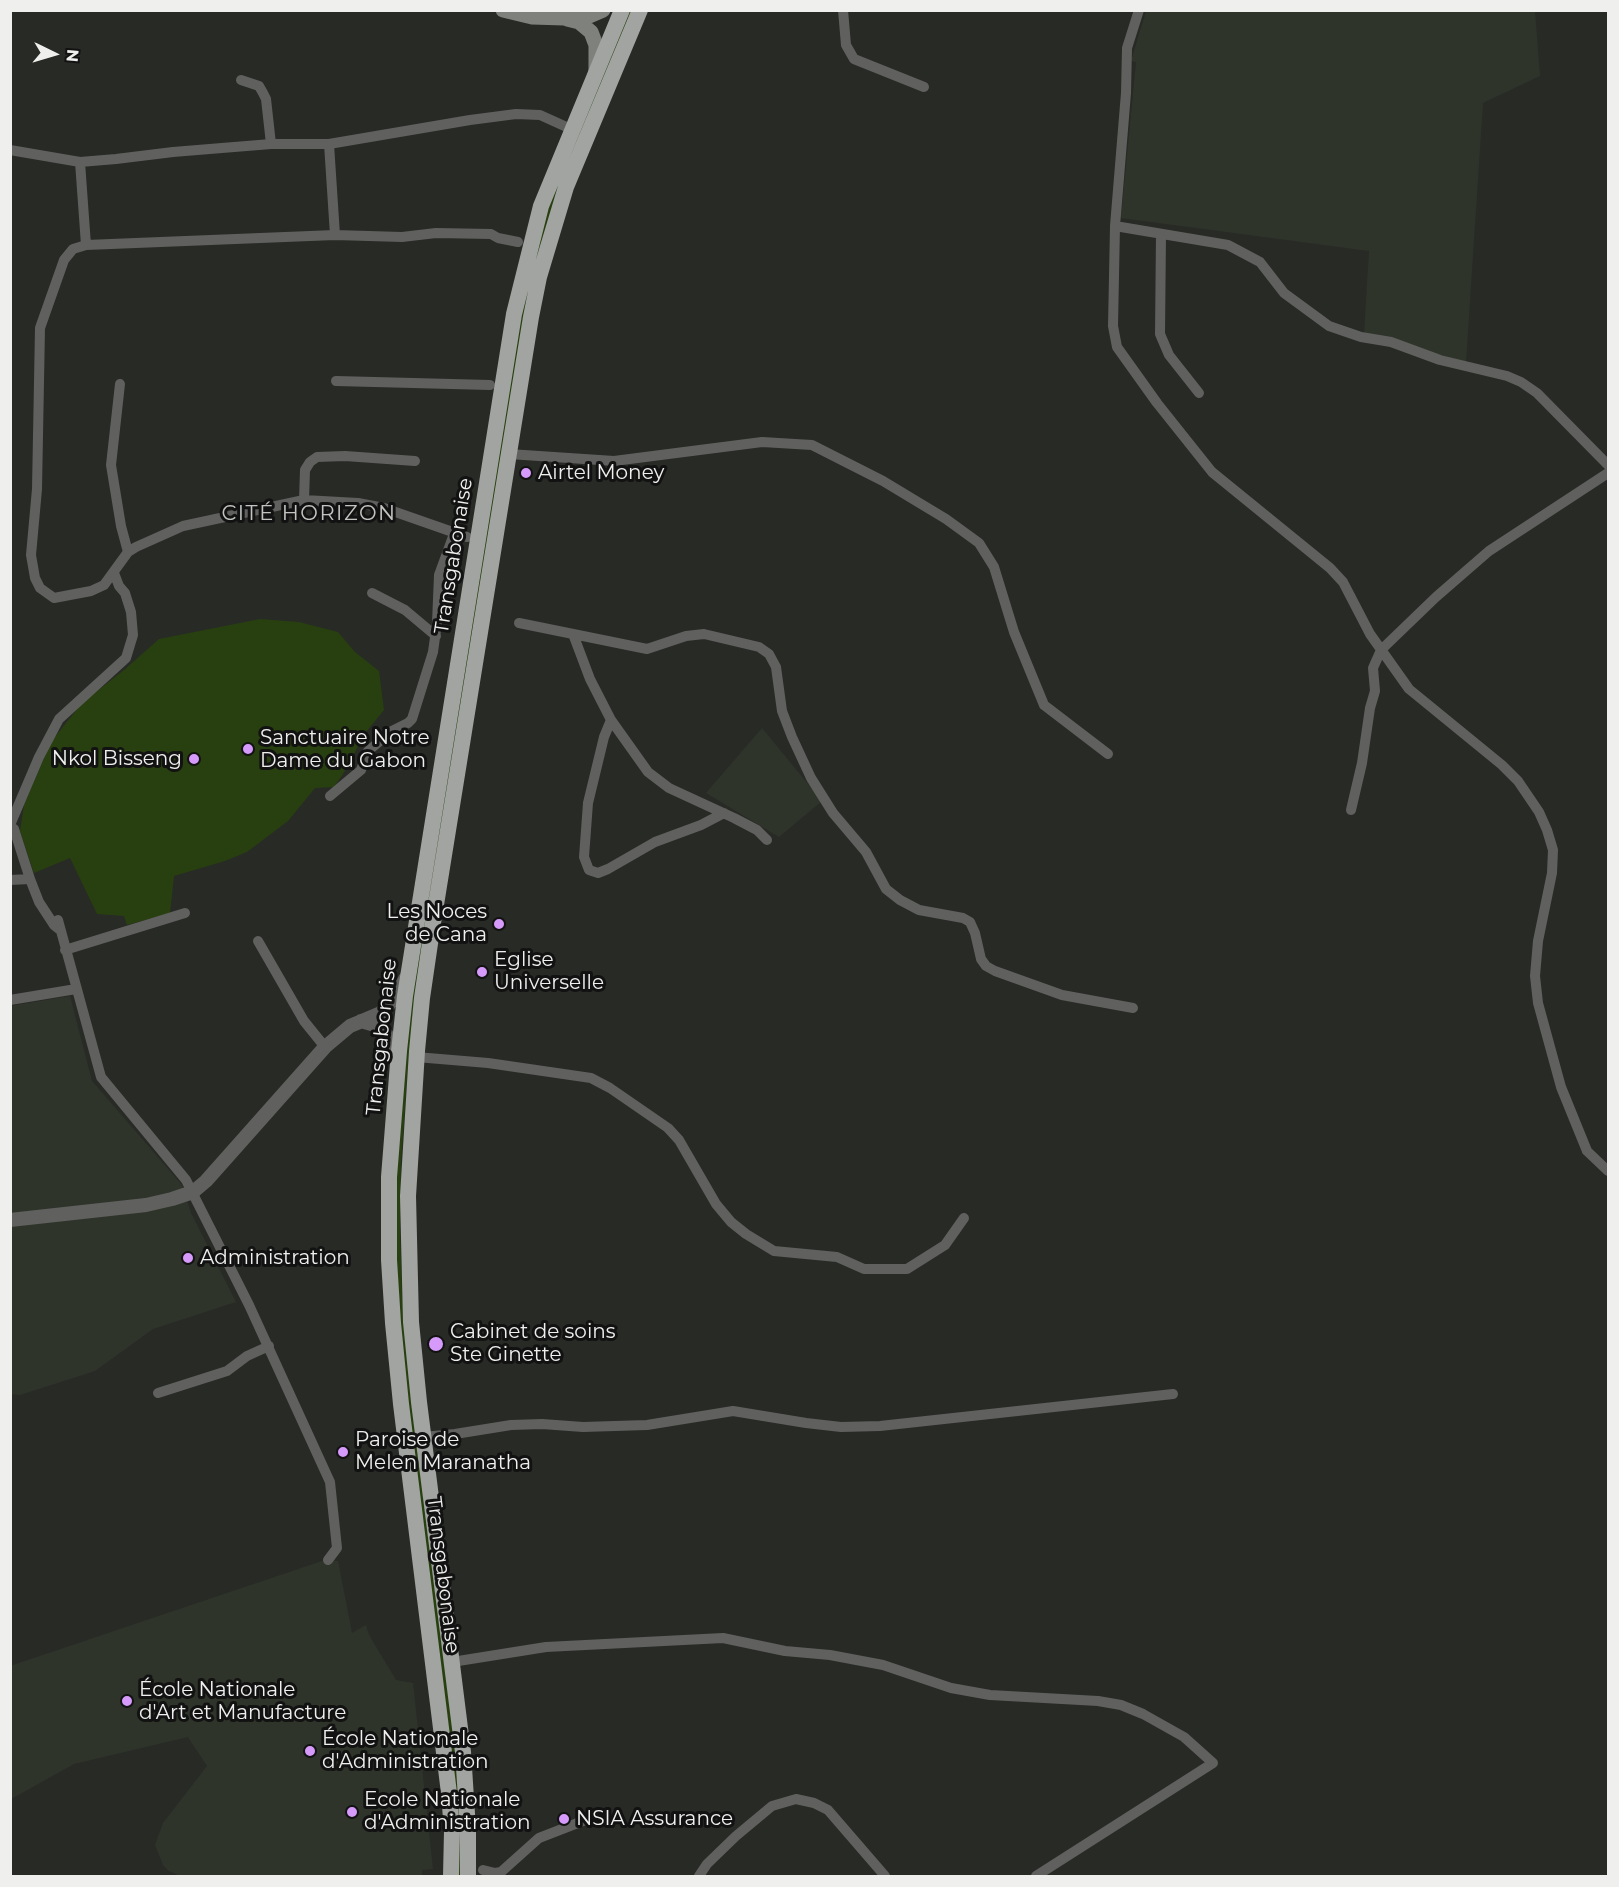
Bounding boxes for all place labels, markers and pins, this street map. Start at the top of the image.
place label: Airtel Money [538,461,664,485]
marker: Airtel Money [519,466,533,480]
place label: Sanctuaire Notre Dame du Gabon [260,726,430,773]
marker: Sanctuaire Notre Dame du Gabon [241,742,255,756]
place label: Nkol Bisseng [52,747,182,771]
marker: Nkol Bisseng [187,752,201,766]
place label: Les Noces de Cana [387,900,487,947]
marker: Les Noces de Cana [492,917,506,931]
place label: Eglise Universelle [494,948,604,995]
marker: Eglise Universelle [475,965,489,979]
place label: Administration [200,1246,350,1270]
marker: Administration [181,1251,195,1265]
place label: Cabinet de soins Ste Ginette [450,1320,616,1367]
marker: Cabinet de soins Ste Ginette [427,1335,445,1353]
place label: Paroise de Melen Maranatha [355,1428,531,1475]
marker: Paroise de Melen Maranatha [336,1445,350,1459]
place label: École Nationale d'Art et Manufacture [139,1678,346,1725]
marker: École Nationale d'Art et Manufacture [120,1694,134,1708]
place label: École Nationale d'Administration [322,1727,488,1774]
marker: École Nationale d'Administration [303,1744,317,1758]
place label: Ecole Nationale d'Administration [364,1788,530,1835]
marker: Ecole Nationale d'Administration [345,1805,359,1819]
place label: NSIA Assurance [576,1807,733,1831]
marker: NSIA Assurance [557,1812,571,1826]

